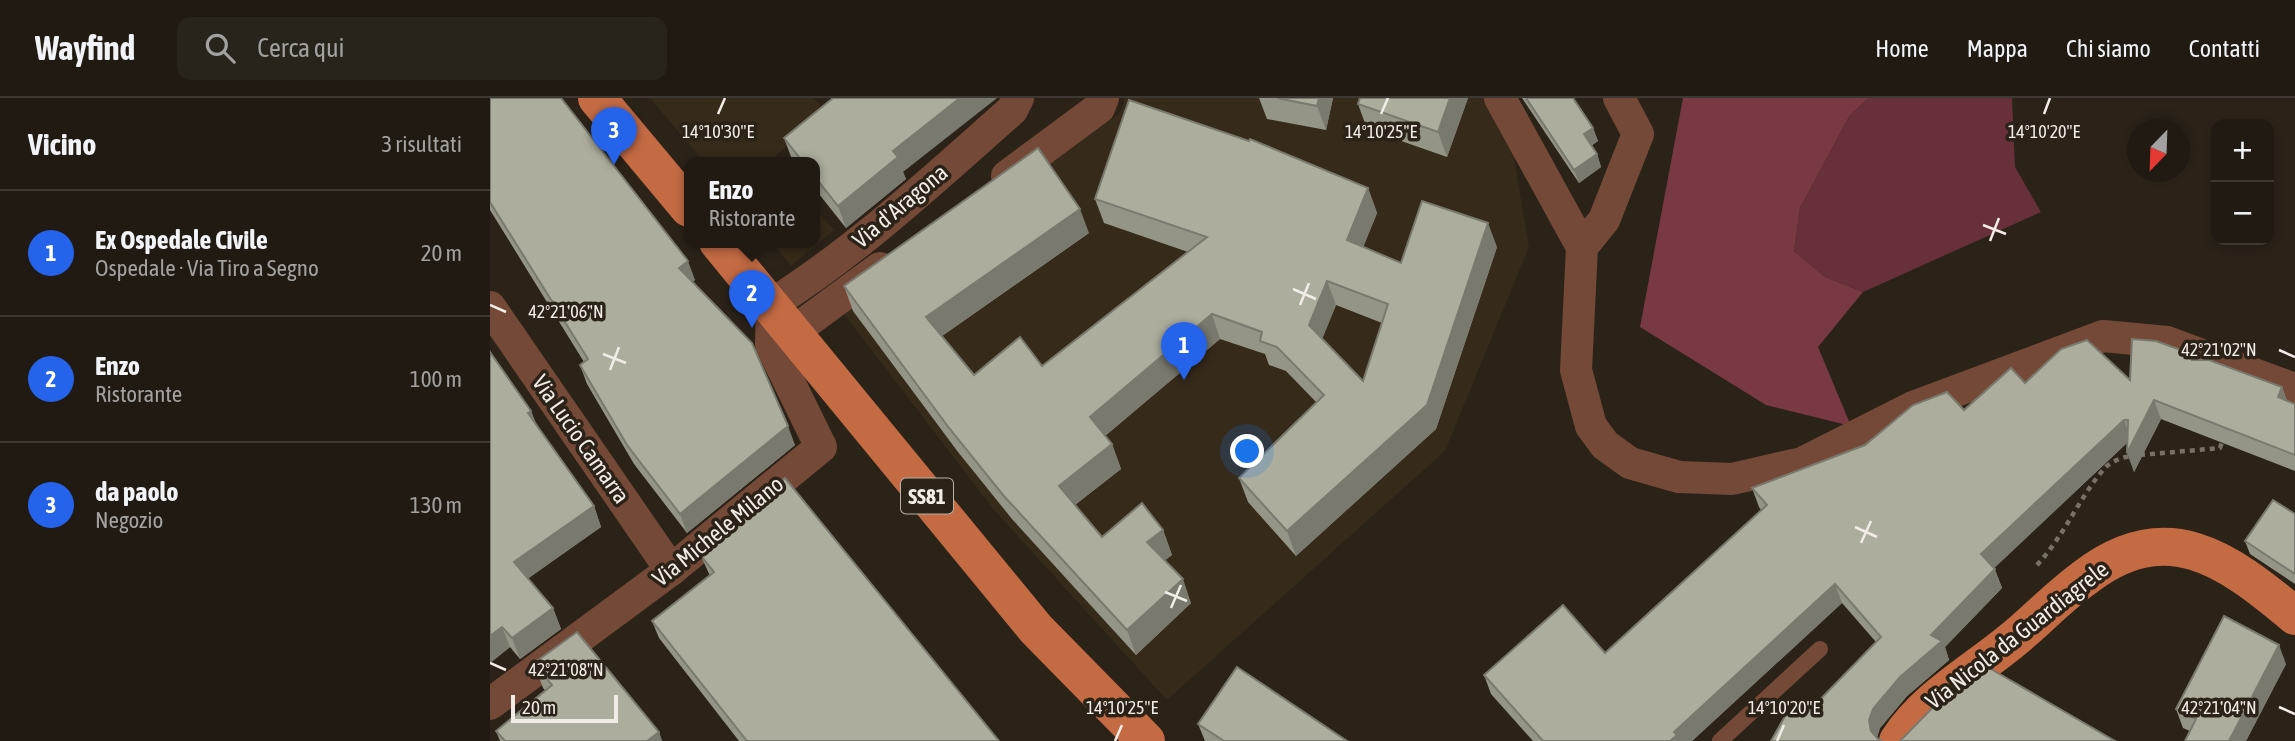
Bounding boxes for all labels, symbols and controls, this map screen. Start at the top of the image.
search box [177,17,667,80]
text: Wayfind [35,29,135,67]
icon: search [201,29,239,67]
text: Cerca qui [257,33,345,63]
text: Home [1875,35,1929,62]
text: Mappa [1967,35,2028,62]
text: Chi siamo [2066,35,2151,62]
text: Contatti [2189,35,2260,62]
pin: 3 [591,107,637,165]
north arrow [2127,119,2190,182]
map controls [2211,119,2274,245]
button: + [2211,119,2274,182]
text: 14°10'30"E [682,121,754,142]
text: 14°10'25"E [1345,121,1417,142]
text: 14°10'20"E [2008,121,2080,142]
text: Vicino [28,127,96,161]
text: 3 risultati [381,131,462,157]
popup [684,157,820,248]
street label: Via d'Aragona [847,159,953,253]
text: Enzo [708,175,753,205]
button: − [2211,182,2274,245]
text: Ristorante [708,205,796,231]
text: Ex Ospedale Civile [95,225,268,255]
text: 1 [46,240,56,266]
text: 20 m [421,240,462,266]
text: Ospedale · Via Tiro a Segno [95,255,319,281]
pin: 2 [729,270,775,328]
text: 42°21'06"N [528,301,604,322]
pin: 1 [1161,322,1207,380]
text: 42°21'02"N [2181,339,2257,360]
text: Enzo [95,351,140,381]
text: 2 [46,366,56,392]
text: 100 m [410,366,462,392]
street label: Via Lucio Camarra [527,370,635,508]
text: Ristorante [95,381,182,407]
your location [1230,434,1264,468]
street label: Via Michele Milano [648,471,788,591]
text: da paolo [95,477,178,507]
road number: SS81 [901,478,953,514]
text: 3 [46,492,56,518]
text: 130 m [410,492,462,518]
text: Negozio [95,507,163,533]
street label: Via Nicola da Guardiagrele [1921,556,2113,714]
text: 42°21'08"N [528,659,604,680]
scale bar [511,692,618,724]
text: 20 m [522,696,556,718]
text: 14°10'25"E [1086,697,1158,718]
text: 14°10'20"E [1748,697,1820,718]
text: 42°21'04"N [2181,697,2257,718]

